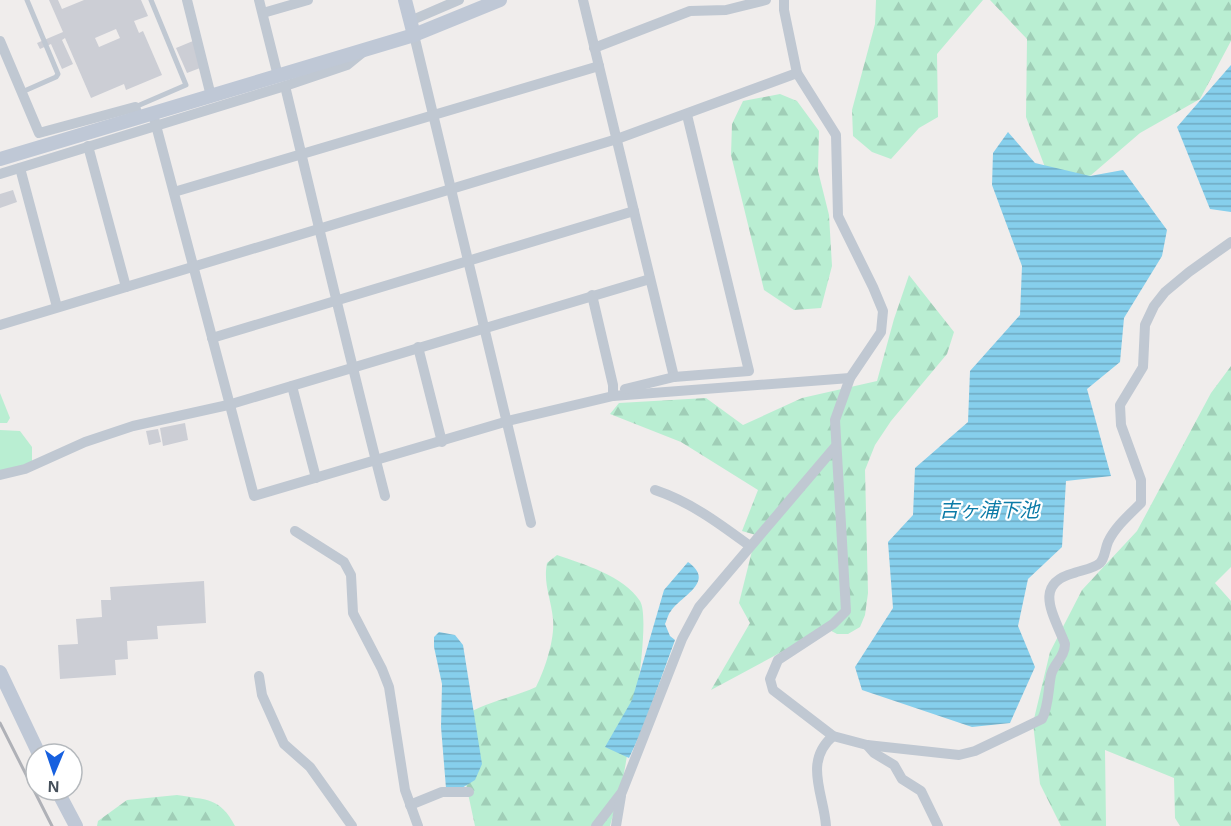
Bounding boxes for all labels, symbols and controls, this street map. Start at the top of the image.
water label: 吉ヶ浦下池 [939,499,1041,521]
north arrow [24,742,84,802]
text: N [47,778,60,795]

